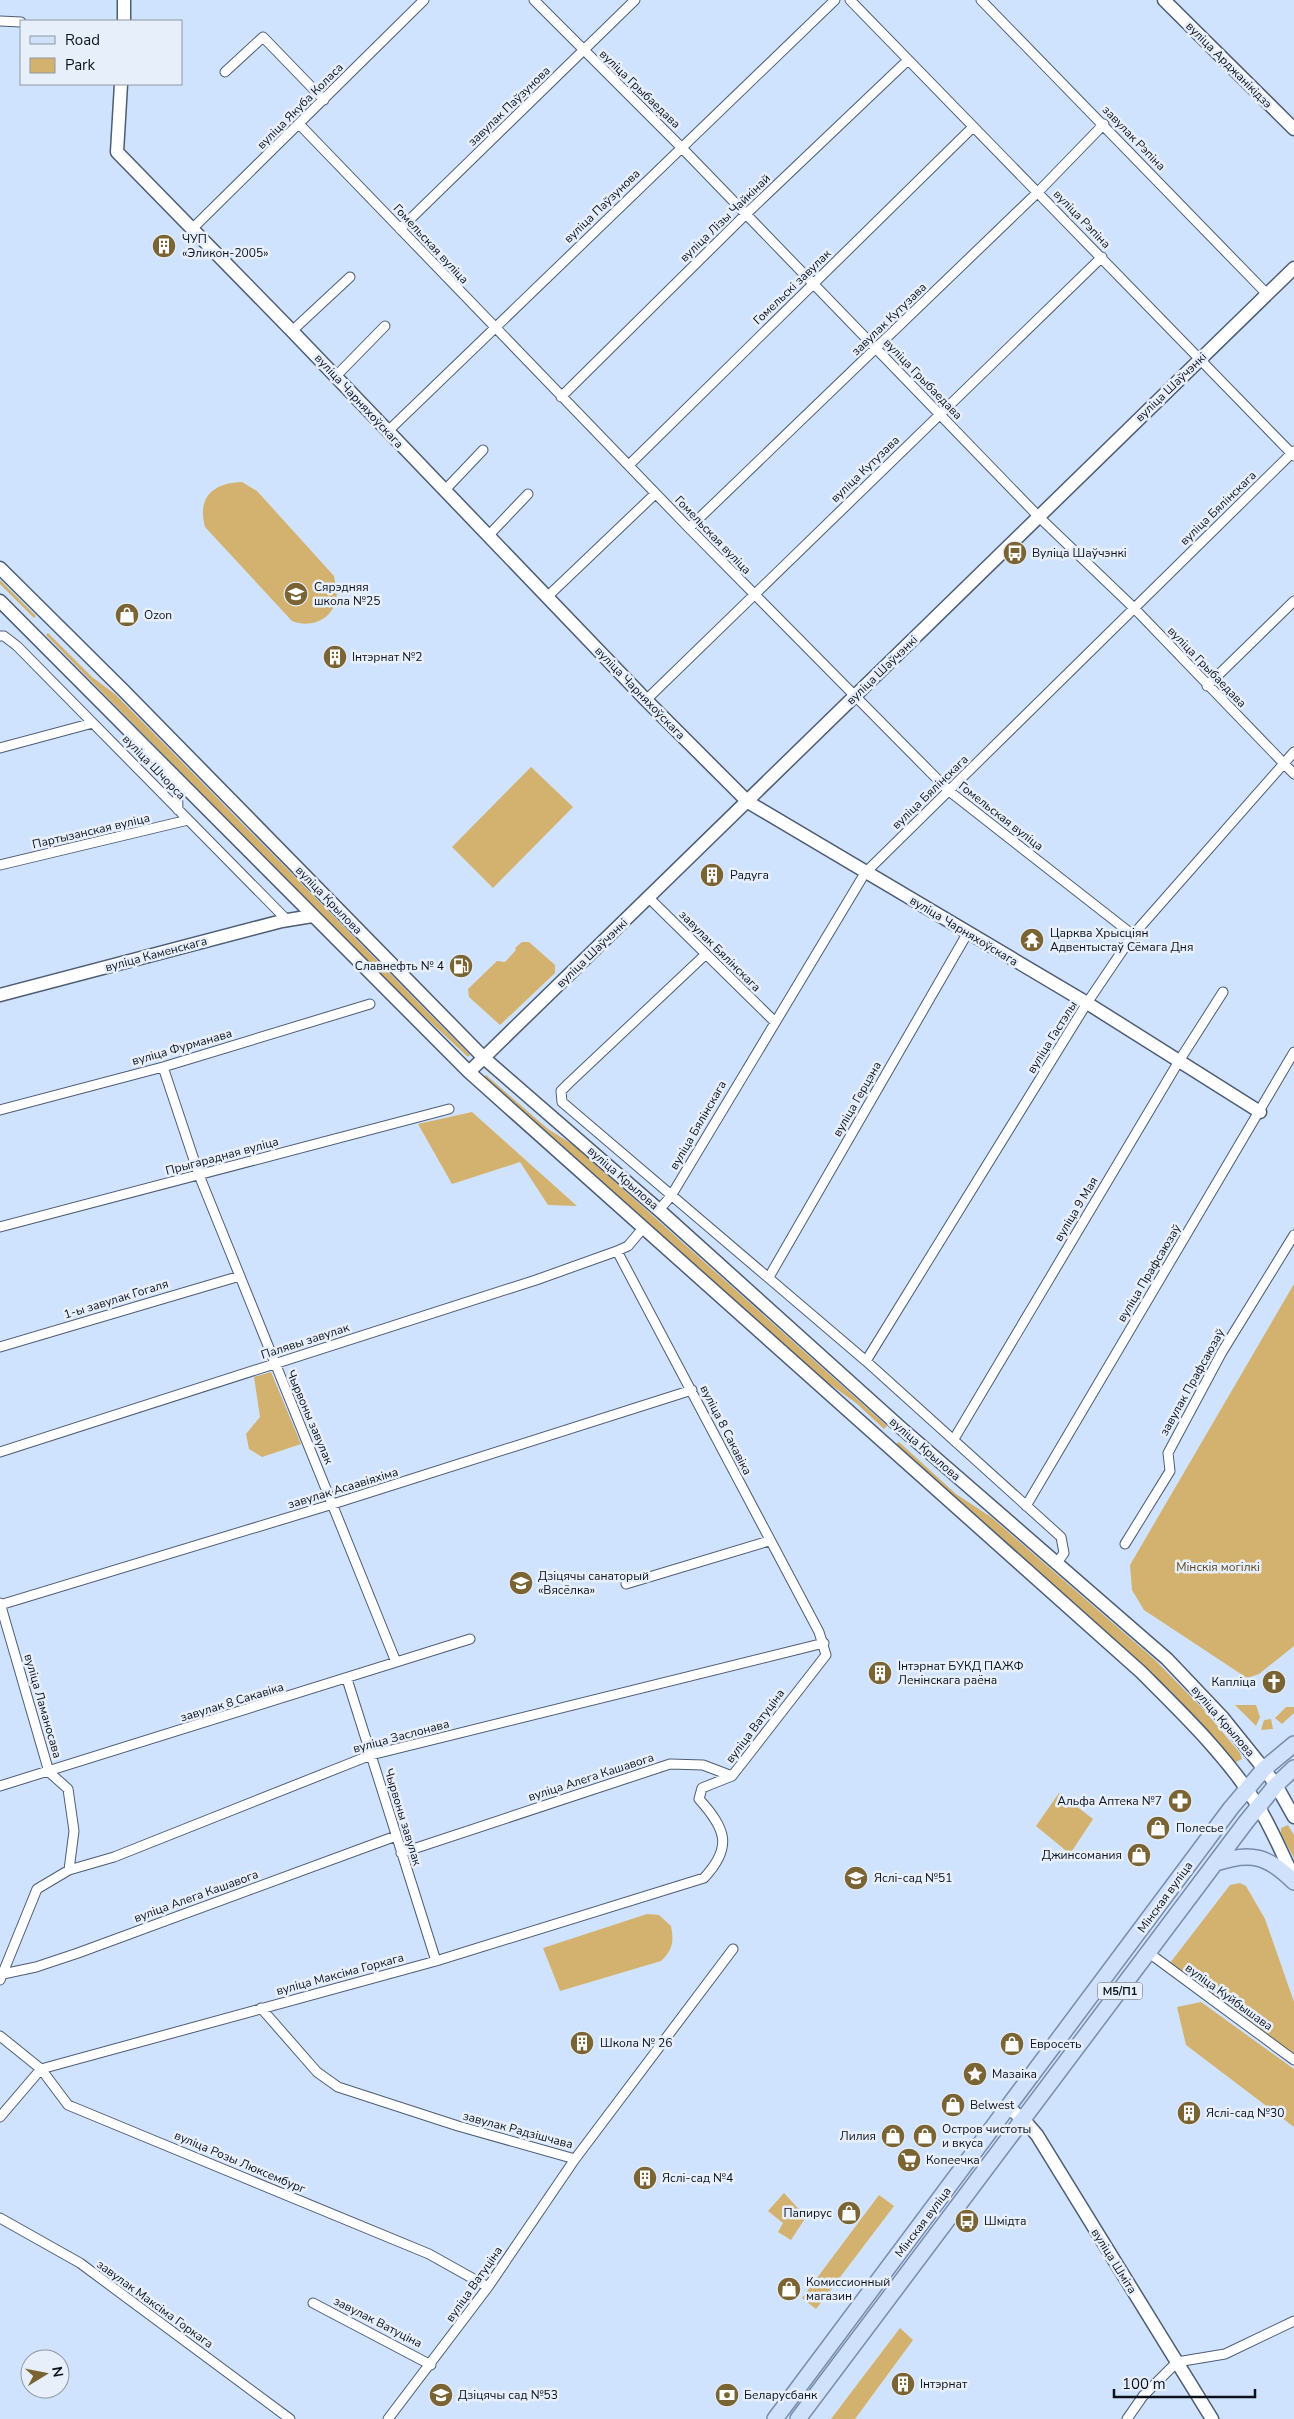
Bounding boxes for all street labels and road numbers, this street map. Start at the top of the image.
street label: вуліца Арджанікідзэ [1182,18,1276,112]
street label: вуліца Грыбаедава [596,46,684,132]
street label: вуліца Якуба Коласа [253,59,347,153]
street label: завулак Паўзунова [464,63,554,149]
street label: завулак Рэпіна [1099,102,1169,174]
street label: вуліца Паўзунова [560,166,644,246]
street label: вуліца Лізы Чайкінай [676,171,774,265]
street label: вуліца Рэпіна [1050,186,1114,252]
street label: Гомельская вуліца [390,201,472,287]
street label: Гомельскі завулак [750,245,835,328]
street label: завулак Кутузава [848,279,930,359]
street label: вуліца Грыбаедава [880,335,966,423]
street label: вуліца Шаўчэнкі [1132,349,1210,425]
street label: вуліца Чарняхоўскага [311,350,407,452]
street label: вуліца Кутузава [827,432,903,506]
street label: вуліца Бялінскага [1176,467,1260,549]
street label: Гомельская вуліца [671,492,755,578]
street label: вуліца Грыбаедава [1164,623,1250,711]
street label: вуліца Шаўчэнкі [843,632,921,708]
street label: вуліца Чарняхоўскага [591,643,689,743]
street label: вуліца Шчорса [119,731,189,803]
street label: вуліца Бялінскага [888,751,972,833]
street label: Гомельская вуліца [955,778,1047,854]
street label: Партызанская вуліца [31,810,151,852]
street label: вуліца Крылова [292,862,366,938]
street label: вуліца Чарняхоўскага [907,892,1021,970]
street label: завулак Бялінскага [676,907,764,995]
street label: вуліца Шаўчэнкі [553,915,631,991]
street label: вуліца Каменскага [103,933,209,975]
street label: вуліца Гастэлы [1023,998,1081,1076]
street label: вуліца Фурманава [130,1025,234,1069]
street label: вуліца Герцэна [829,1059,885,1139]
street label: вуліца Бялінскага [666,1078,730,1172]
street label: Прыгарадная вуліца [164,1133,280,1179]
street label: вуліца Крылова [584,1143,662,1213]
street label: вуліца 9 Мая [1050,1174,1102,1244]
street label: вуліца Прафсаюзаў [1113,1221,1185,1325]
street label: 1-ы завулак Гогаля [62,1275,170,1323]
street label: Палявы завулак [259,1319,352,1363]
street label: завулак Прафсаюзаў [1156,1325,1228,1438]
street label: Чырвоны завулак [283,1367,337,1467]
street label: вуліца 8 Сакавіка [696,1382,756,1478]
street label: вуліца Крылова [886,1414,964,1484]
street label: завулак Асаавіяхіма [286,1464,400,1512]
street label: вуліца Ламаносава [20,1652,66,1760]
street label: завулак 8 Сакавіка [178,1679,286,1725]
street label: вуліца Крылова [1188,1682,1258,1760]
street label: вуліца Ватуціна [722,1686,788,1766]
street label: вуліца Заслонава [351,1715,451,1757]
street label: вуліца Алега Кашавога [526,1749,656,1805]
street label: Чырвоны завулак [381,1766,426,1868]
street label: Мінская вуліца [1134,1858,1196,1936]
street label: вуліца Алега Кашавога [132,1866,260,1926]
street label: вуліца Максіма Горкага [274,1949,406,1999]
street label: вуліца Куйбышава [1182,1960,1276,2034]
road number: М5/П1 [1098,1982,1142,2000]
street label: завулак Радзішчава [461,2108,575,2152]
street label: вуліца Розы Люксембург [172,2127,309,2197]
street label: Мінская вуліца [891,2184,955,2260]
street label: вуліца Шміта [1088,2225,1140,2297]
street label: вуліца Ватуціна [442,2243,506,2325]
street label: завулак Максіма Горкага [94,2256,216,2352]
street label: завулак Ватуціна [331,2293,425,2351]

